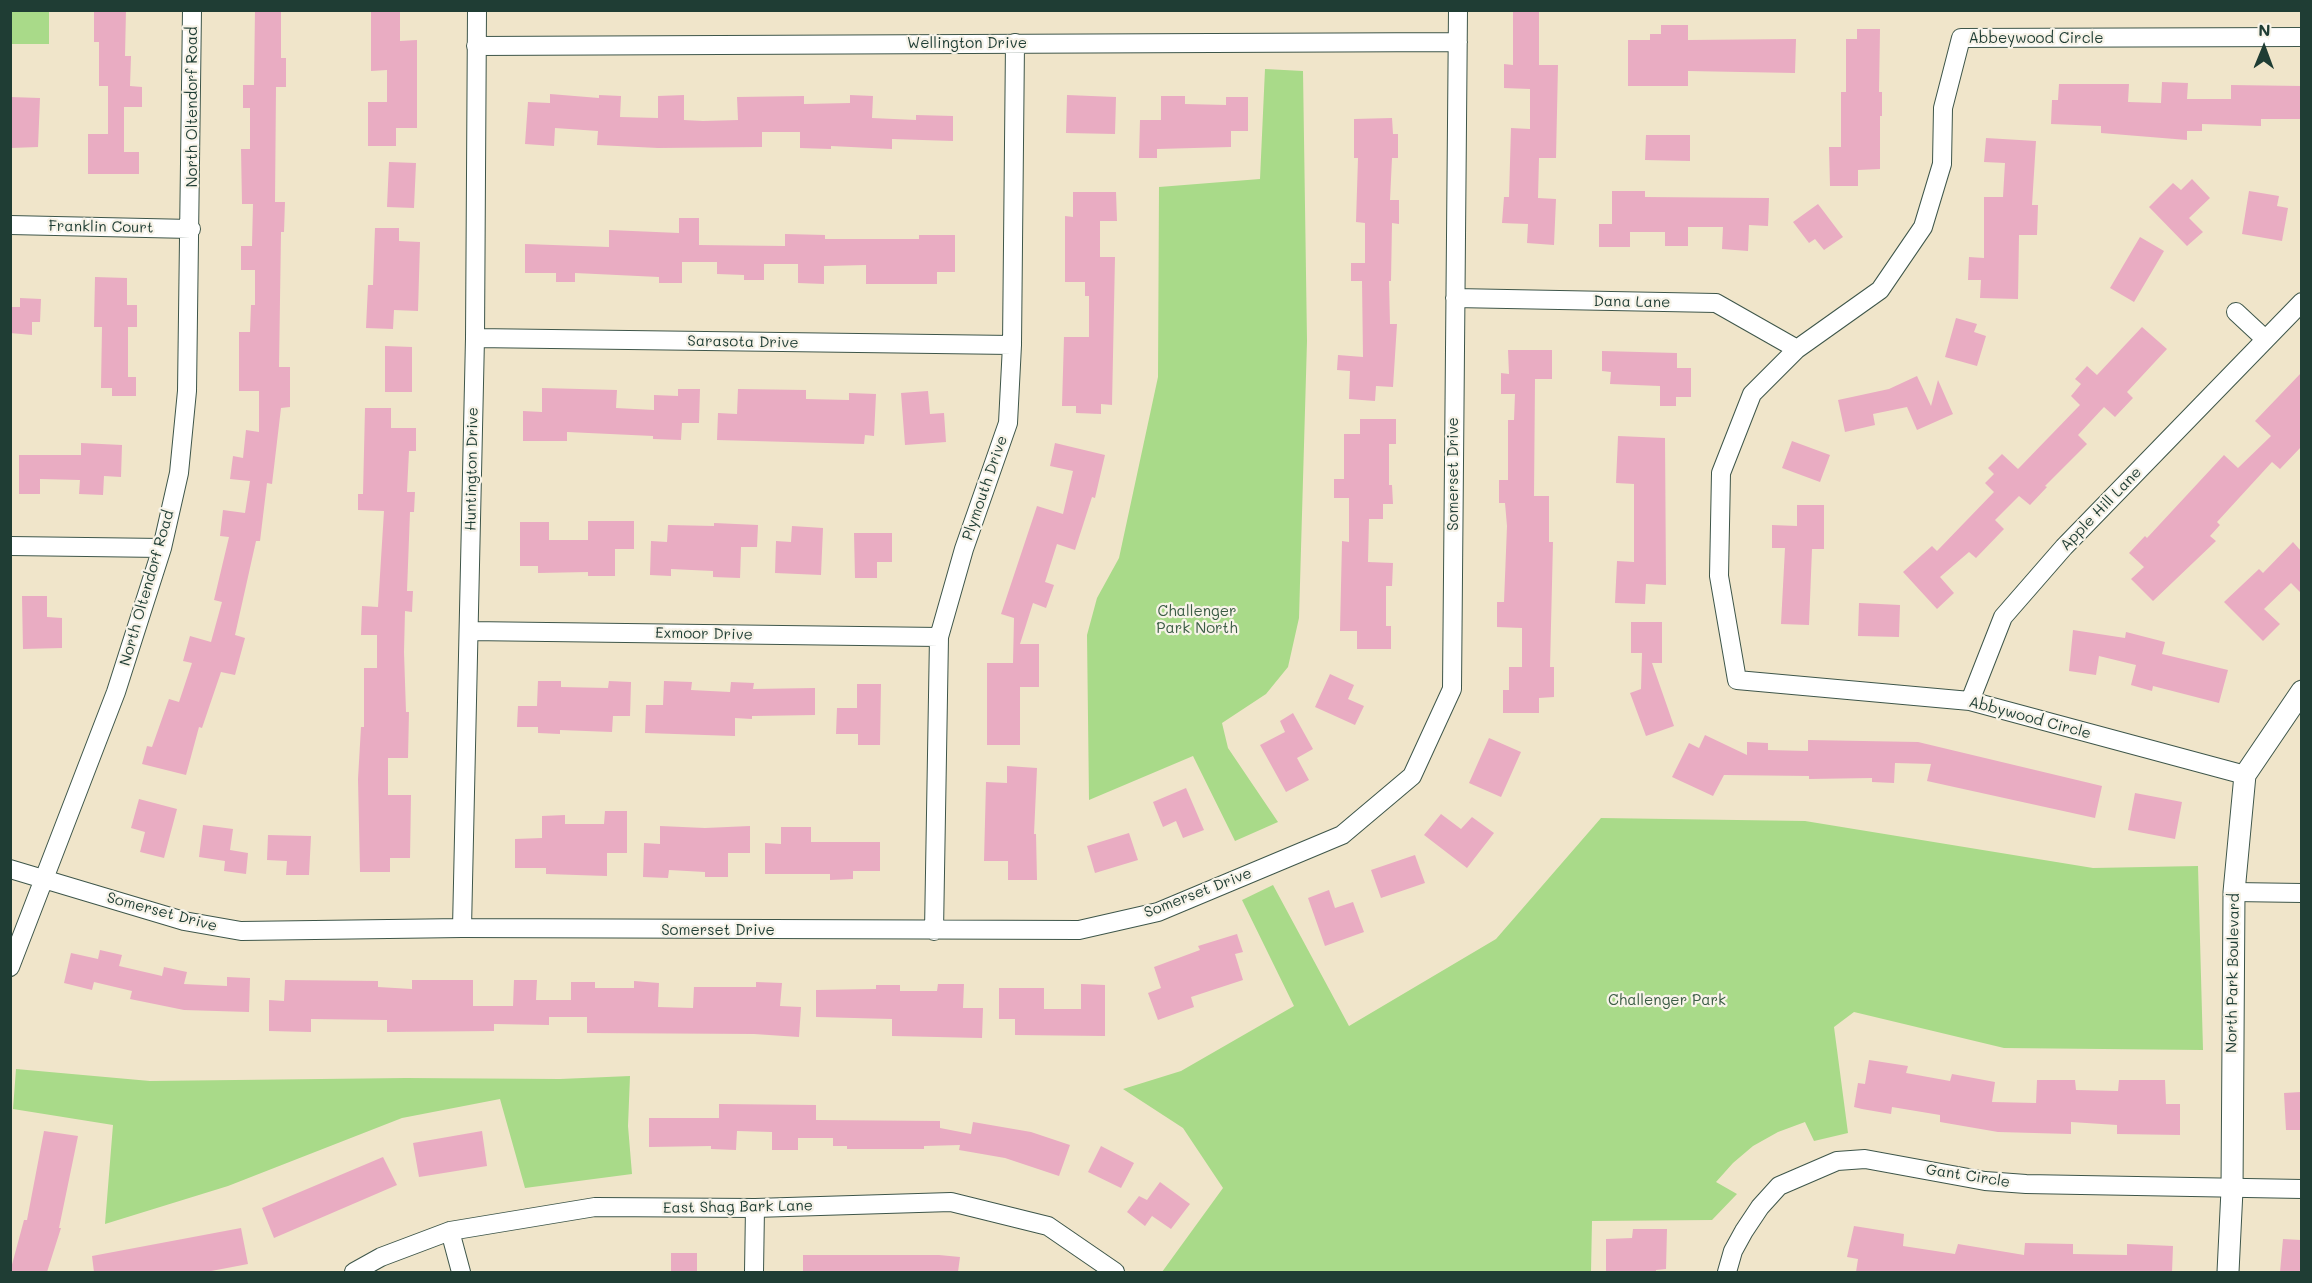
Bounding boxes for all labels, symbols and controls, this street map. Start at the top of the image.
north arrow [2234,18,2294,78]
text: N [2258,19,2271,40]
street label: North Oltendorf Road [183,26,201,188]
street label: Abbeywood Circle [1968,29,2104,47]
street label: Wellington Drive [907,34,1027,52]
street label: Franklin Court [48,217,154,237]
street label: Dana Lane [1593,292,1671,312]
street label: Sarasota Drive [687,332,799,352]
street label: Huntington Drive [462,407,482,531]
street label: Somerset Drive [1444,417,1462,531]
street label: Plymouth Drive [959,433,1011,543]
street label: Apple Hill Lane [2057,463,2145,555]
street label: North Oltendorf Road [116,508,178,668]
park label: Challenger Park North [1156,602,1238,637]
street label: Exmoor Drive [655,624,753,644]
street label: Abbywood Circle [1967,693,2093,743]
street label: Somerset Drive [1142,864,1254,922]
street label: Somerset Drive [105,889,219,935]
street label: North Park Boulevard [2223,893,2243,1053]
street label: Somerset Drive [661,921,775,939]
park label: Challenger Park [1608,991,1726,1009]
street label: Gant Circle [1925,1160,2011,1192]
street label: East Shag Bark Lane [663,1197,813,1217]

